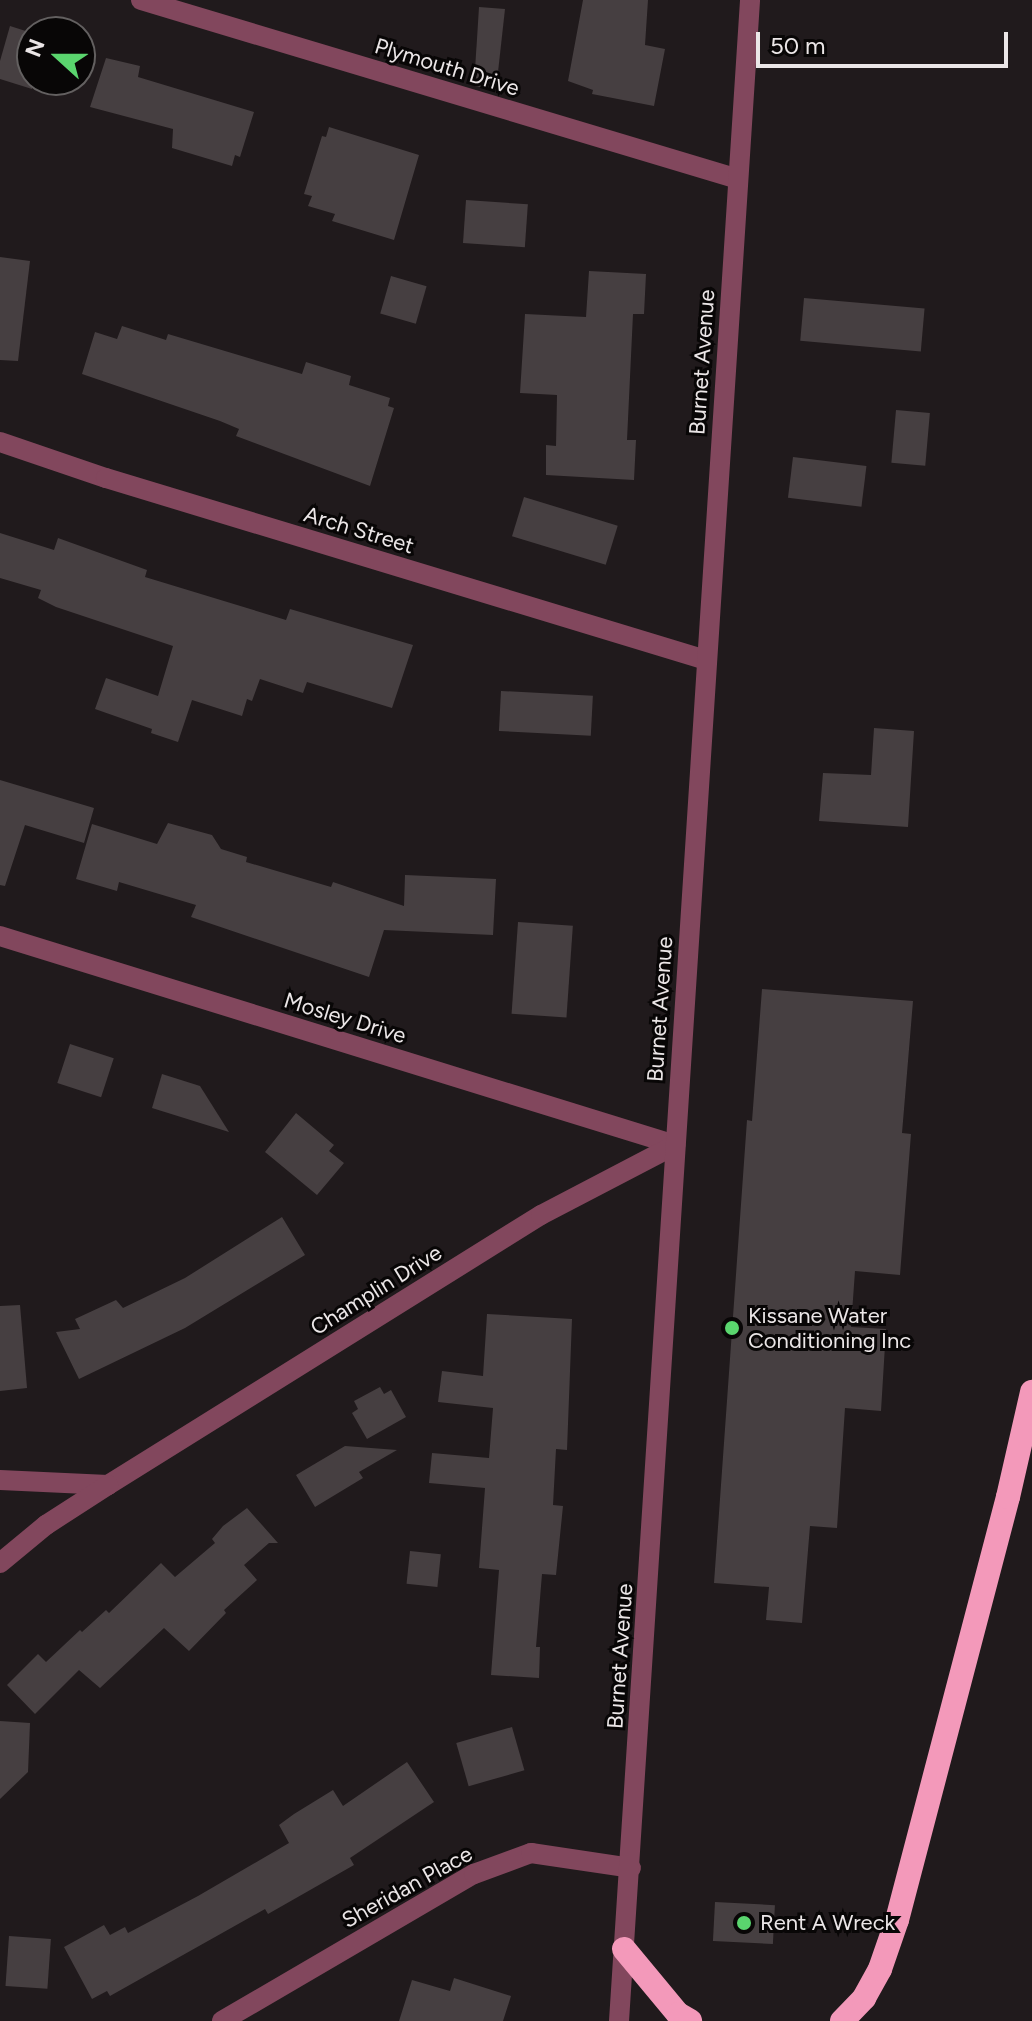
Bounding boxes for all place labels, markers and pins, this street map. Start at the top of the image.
place label: Kissane Water Conditioning Inc [748,1302,911,1354]
marker: Kissane Water Conditioning Inc [723,1319,741,1337]
place label: Rent A Wreck [760,1910,895,1936]
marker: Rent A Wreck [735,1914,753,1932]

